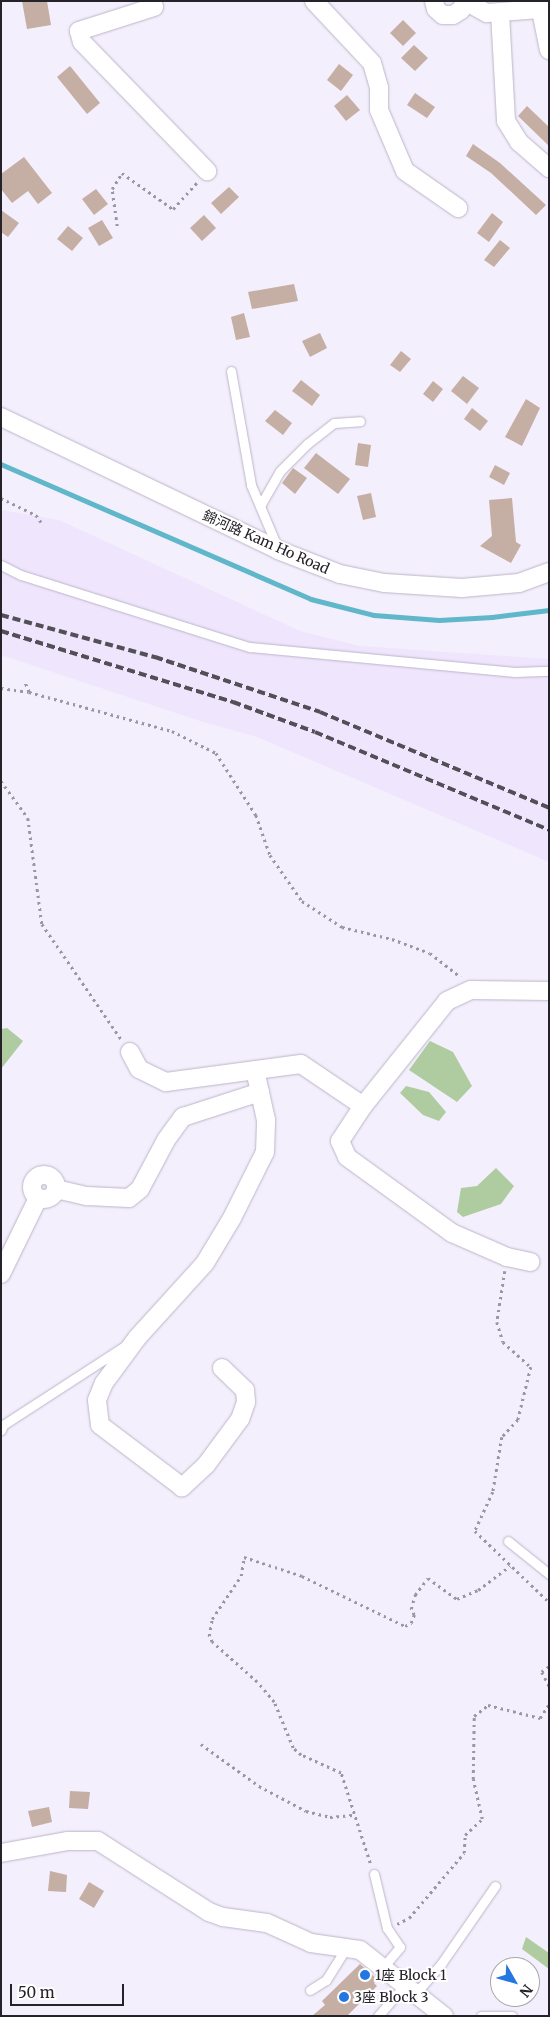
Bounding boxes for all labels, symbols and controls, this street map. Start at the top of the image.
street label: 錦河路 Kam Ho Road [200,507,332,577]
north arrow [490,1957,540,2007]
place label: 1座 Block 1 [375,1967,446,1983]
marker: 1座 Block 1 [359,1969,371,1981]
scale bar [12,1974,126,2006]
text: N [516,1981,537,2001]
text: 50 m [18,1983,55,2002]
place label: 3座 Block 3 [354,1989,429,2005]
marker: 3座 Block 3 [338,1991,350,2003]

